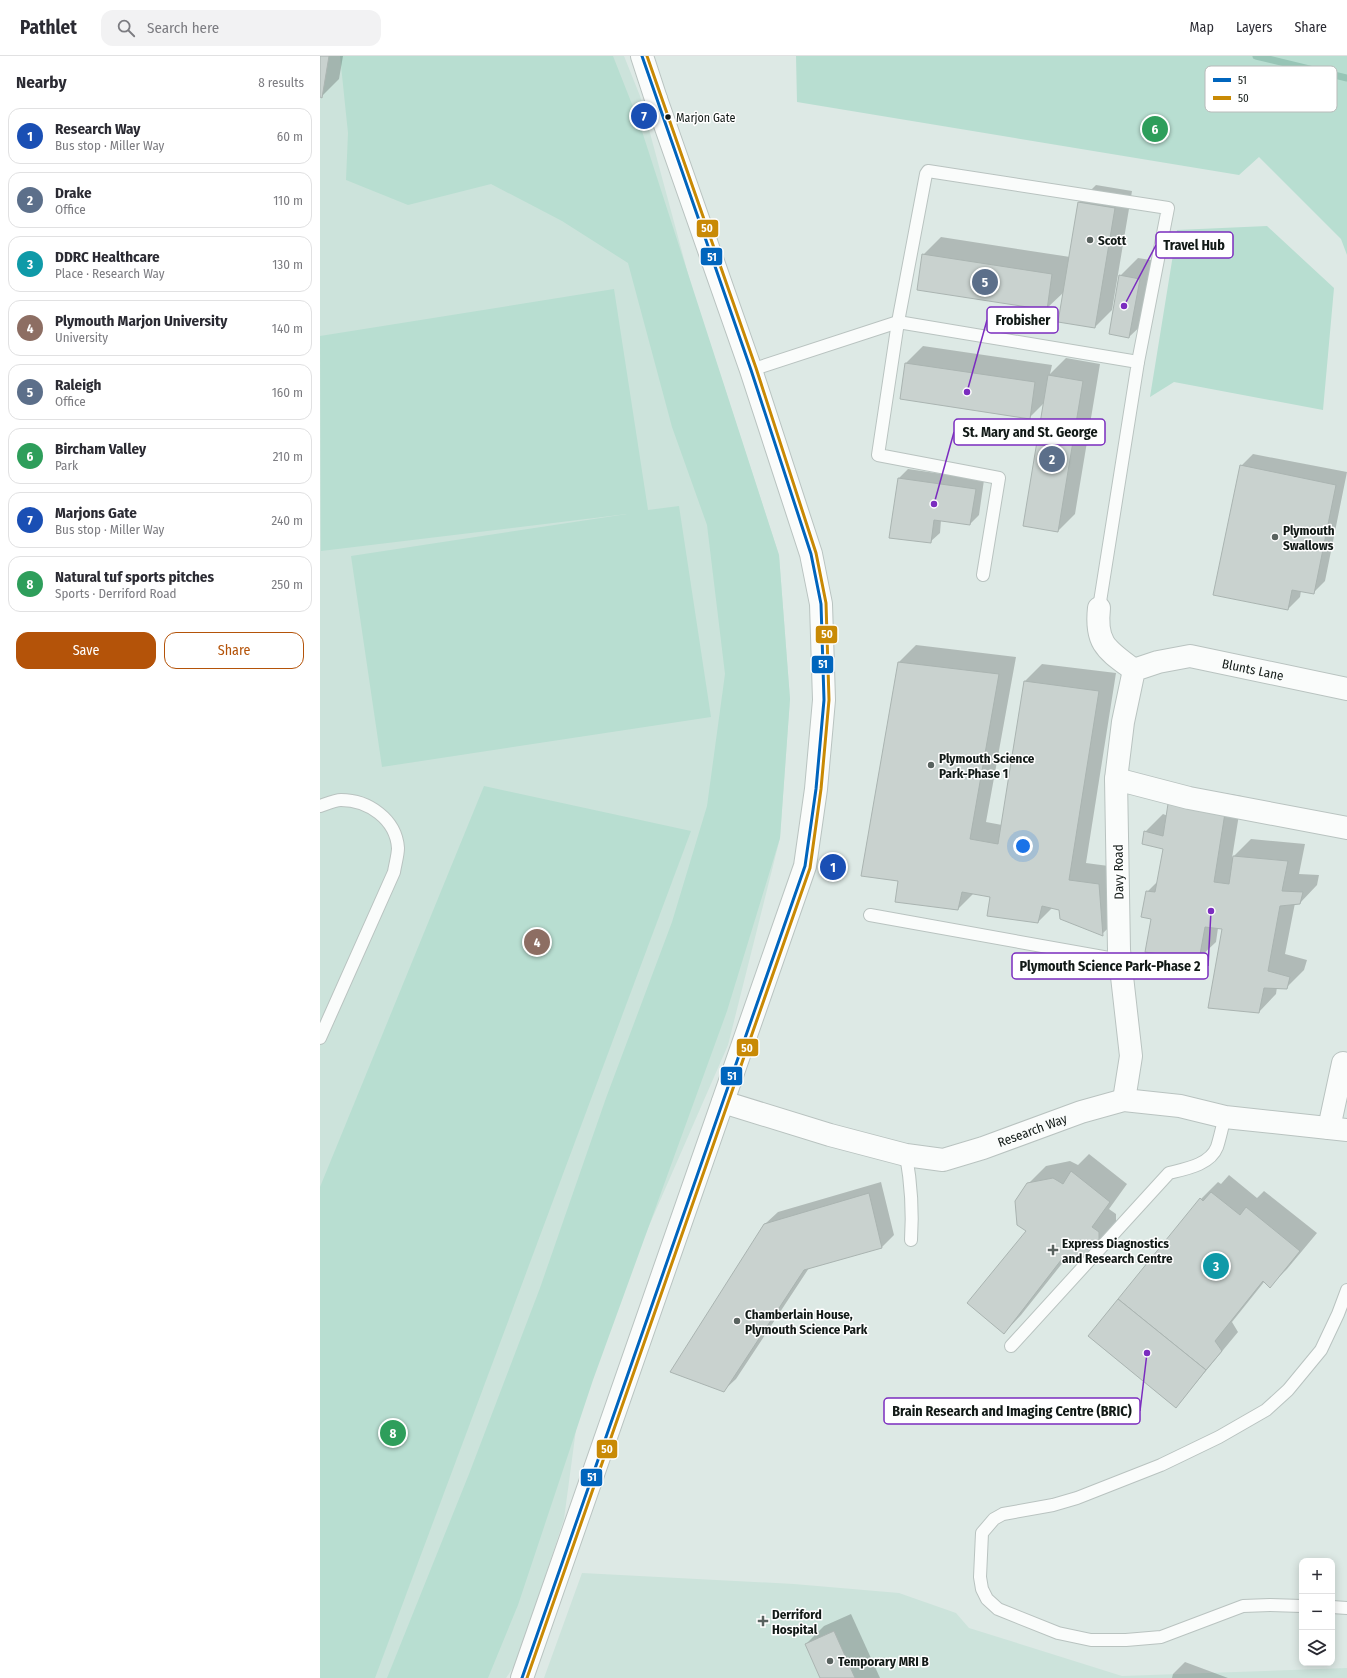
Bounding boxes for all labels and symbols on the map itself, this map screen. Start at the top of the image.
legend [1205,66,1337,112]
text: 51 [1238,74,1247,87]
text: 50 [1238,92,1249,105]
pin: 7 [631,101,657,131]
place label: Marjon Gate [676,111,735,125]
marker: Marjon Gate [663,112,673,122]
pin: 6 [1142,114,1168,144]
line badge: 50 [696,219,719,238]
text: 50 [701,222,713,235]
callout: Travel Hub [1156,232,1233,258]
place label: Scott [1098,233,1127,248]
marker: Scott [1085,235,1095,245]
text: Travel Hub [1163,237,1225,254]
line badge: 51 [700,247,723,266]
text: 51 [707,251,717,264]
pin: 5 [972,267,998,297]
callout: Frobisher [987,307,1058,333]
text: Frobisher [996,312,1051,329]
callout: St. Mary and St. George [954,419,1105,445]
text: St. Mary and St. George [963,424,1098,441]
pin: 2 [1039,444,1065,474]
place label: Plymouth Swallows [1283,523,1335,553]
marker: Plymouth Swallows [1270,532,1280,542]
line badge: 50 [815,625,838,644]
text: 50 [821,628,833,641]
line badge: 51 [811,655,834,674]
street label: Blunts Lane [1221,656,1285,683]
text: 51 [818,658,828,671]
place label: Plymouth Science Park-Phase 1 [939,751,1035,781]
marker: Plymouth Science Park-Phase 1 [926,760,936,770]
your location [1013,836,1033,856]
street label: Davy Road [1111,844,1126,900]
pin: 1 [820,852,846,882]
pin: 4 [524,927,550,957]
callout: Plymouth Science Park-Phase 2 [1012,953,1208,979]
text: Plymouth Science Park-Phase 2 [1020,958,1201,975]
line badge: 50 [736,1038,759,1057]
text: 50 [741,1042,753,1055]
line badge: 51 [720,1066,743,1086]
text: 51 [727,1070,737,1083]
street label: Research Way [996,1111,1069,1150]
place label: Express Diagnostics and Research Centre [1062,1236,1173,1266]
marker: Express Diagnostics and Research Centre [1047,1244,1059,1256]
pin: 3 [1203,1251,1229,1281]
place label: Chamberlain House, Plymouth Science Park [745,1307,868,1337]
marker: Chamberlain House, Plymouth Science Park [732,1316,742,1326]
callout: Brain Research and Imaging Centre (BRIC) [884,1398,1140,1424]
text: Brain Research and Imaging Centre (BRIC) [892,1403,1132,1420]
pin: 8 [380,1418,406,1448]
line badge: 50 [596,1439,618,1459]
text: 50 [601,1443,613,1456]
line badge: 51 [580,1468,603,1487]
text: 51 [587,1471,597,1484]
place label: Derriford Hospital [772,1607,822,1637]
marker: Derriford Hospital [757,1615,769,1627]
place label: Temporary MRI B [838,1654,929,1669]
marker: Temporary MRI B [825,1656,835,1666]

